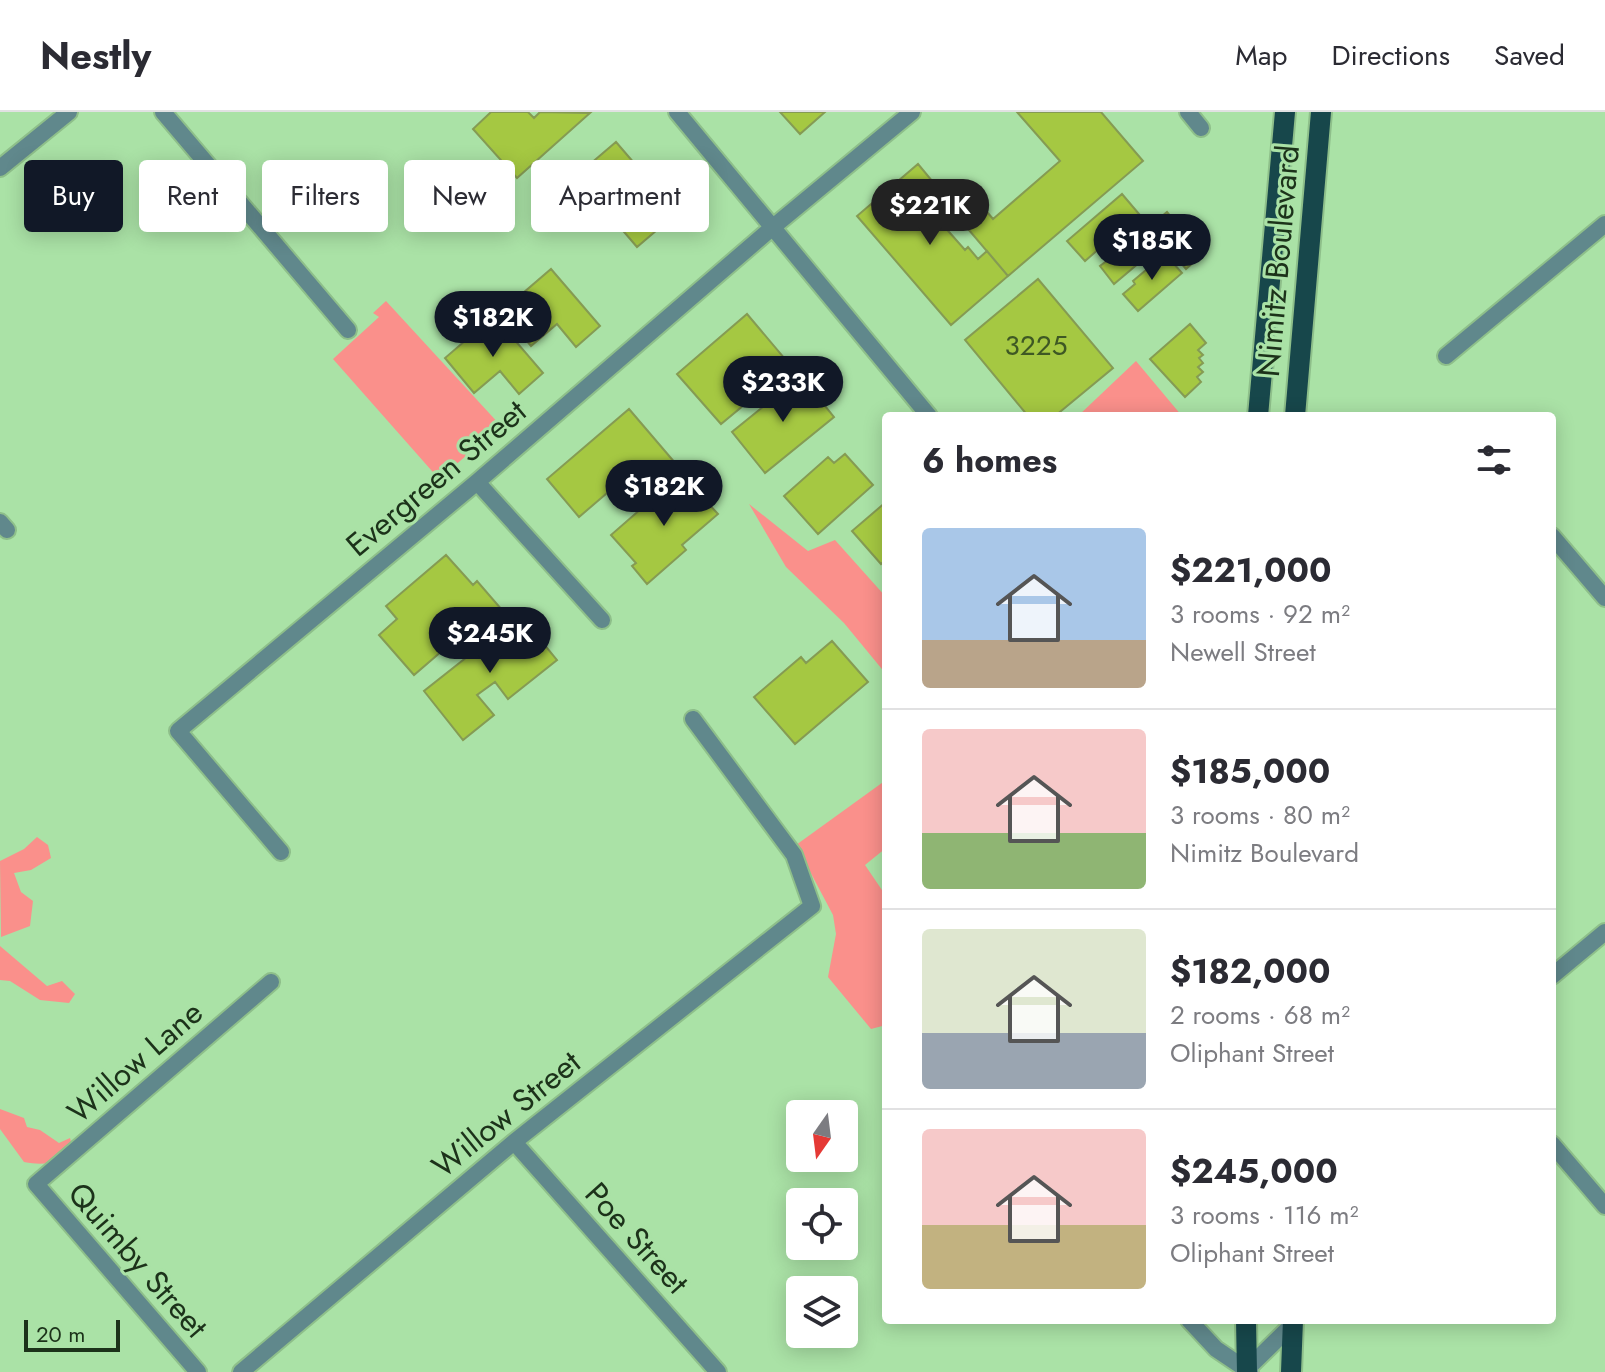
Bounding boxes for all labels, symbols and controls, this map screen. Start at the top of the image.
text: Nestly [40,28,151,83]
text: Map [1235,35,1287,76]
text: Directions [1331,35,1450,76]
text: Saved [1494,35,1565,76]
street label: Nimitz Boulevard [1245,143,1311,379]
chip: Buy [24,160,123,232]
chip: Rent [139,160,246,232]
chip: Filters [262,160,388,232]
chip: New [404,160,515,232]
chip: Apartment [531,160,709,232]
pin: $221K [874,179,986,247]
text: $221K [889,186,971,224]
pin: $185K [1096,214,1208,282]
text: $185K [1112,221,1192,259]
pin: $182K [437,291,549,359]
text: $182K [453,298,533,336]
house number: 3225 [1005,325,1067,366]
pin: $233K [727,356,839,424]
text: $233K [741,363,825,401]
street label: Evergreen Street [336,389,536,567]
text: 6 homes [922,436,1057,485]
icon: filters [1472,438,1516,482]
pin: $182K [608,460,720,528]
text: $182K [624,467,704,505]
text: $221,000 [1170,546,1332,595]
icon: home [986,560,1082,656]
text: 3 rooms · 92 m² [1170,595,1350,633]
pin: $245K [434,607,546,675]
text: $245K [447,614,533,652]
text: Newell Street [1170,633,1316,671]
text: $185,000 [1170,747,1330,796]
icon: home [986,761,1082,857]
text: 3 rooms · 80 m² [1170,796,1350,834]
text: Nimitz Boulevard [1170,834,1359,872]
text: $182,000 [1170,947,1331,996]
icon: home [986,961,1082,1057]
street label: Willow Lane [57,990,213,1134]
text: 2 rooms · 68 m² [1170,996,1350,1034]
text: Oliphant Street [1170,1034,1334,1072]
street label: Willow Street [422,1039,590,1188]
north arrow [786,1100,858,1172]
map controls [786,1100,858,1348]
text: $245,000 [1170,1147,1338,1196]
icon: home [986,1161,1082,1257]
street label: Quimby Street [57,1172,219,1348]
street label: Poe Street [574,1172,700,1304]
button: locate [786,1188,858,1260]
text: 3 rooms · 116 m² [1170,1196,1359,1234]
text: Oliphant Street [1170,1234,1334,1272]
button: layers [786,1276,858,1348]
scale bar [24,1316,120,1352]
text: 20 m [36,1318,85,1350]

